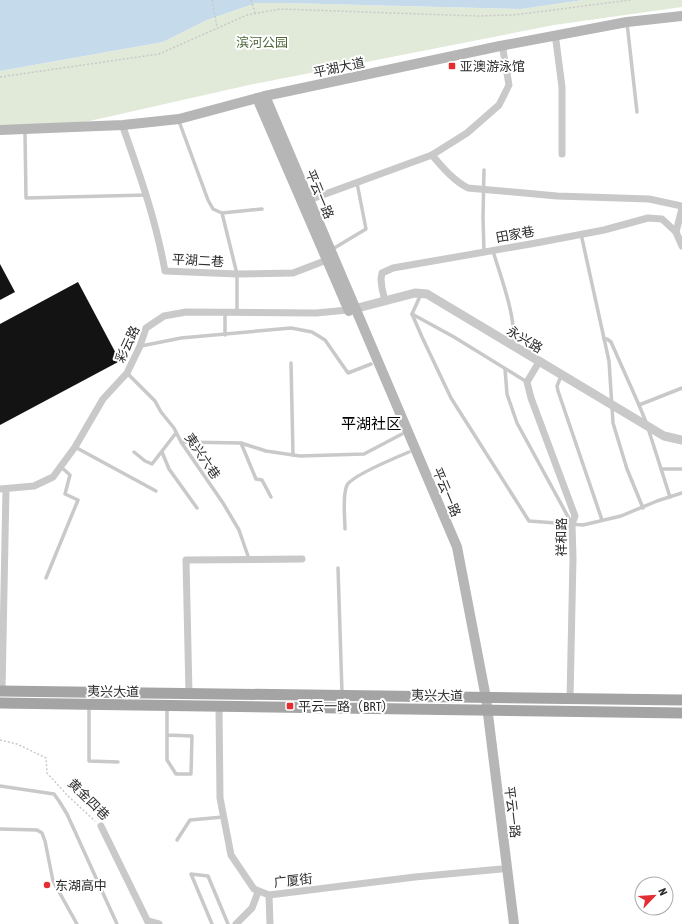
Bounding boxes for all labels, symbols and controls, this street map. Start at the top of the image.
park label: 滨河公园 [236,35,288,50]
street label: 平湖大道 [312,55,366,80]
place label: 亚澳游泳馆 [460,59,525,74]
marker: 亚澳游泳馆 [447,61,457,71]
street label: 平云一路 [302,167,337,221]
street label: 田家巷 [495,224,536,245]
street label: 平湖二巷 [172,252,224,269]
street label: 彩云路 [112,323,142,365]
street label: 永兴路 [504,323,545,356]
district label: 平湖社区 [341,415,401,432]
street label: 夷兴六巷 [182,431,223,482]
street label: 平云一路 [429,465,464,519]
street label: 祥和路 [554,517,569,557]
street label: 夷兴大道 [87,684,139,699]
street label: 夷兴大道 [411,688,463,703]
place label: 平云一路（BRT） [298,699,394,714]
marker: 平云一路（BRT） [285,701,295,711]
street label: 黄金四巷 [65,776,112,823]
street label: 平云一路 [502,785,523,839]
street label: 广厦街 [273,871,313,890]
north arrow [634,876,674,916]
place label: 东湖高中 [55,878,107,893]
marker: 东湖高中 [42,880,52,890]
text: N [656,886,670,897]

